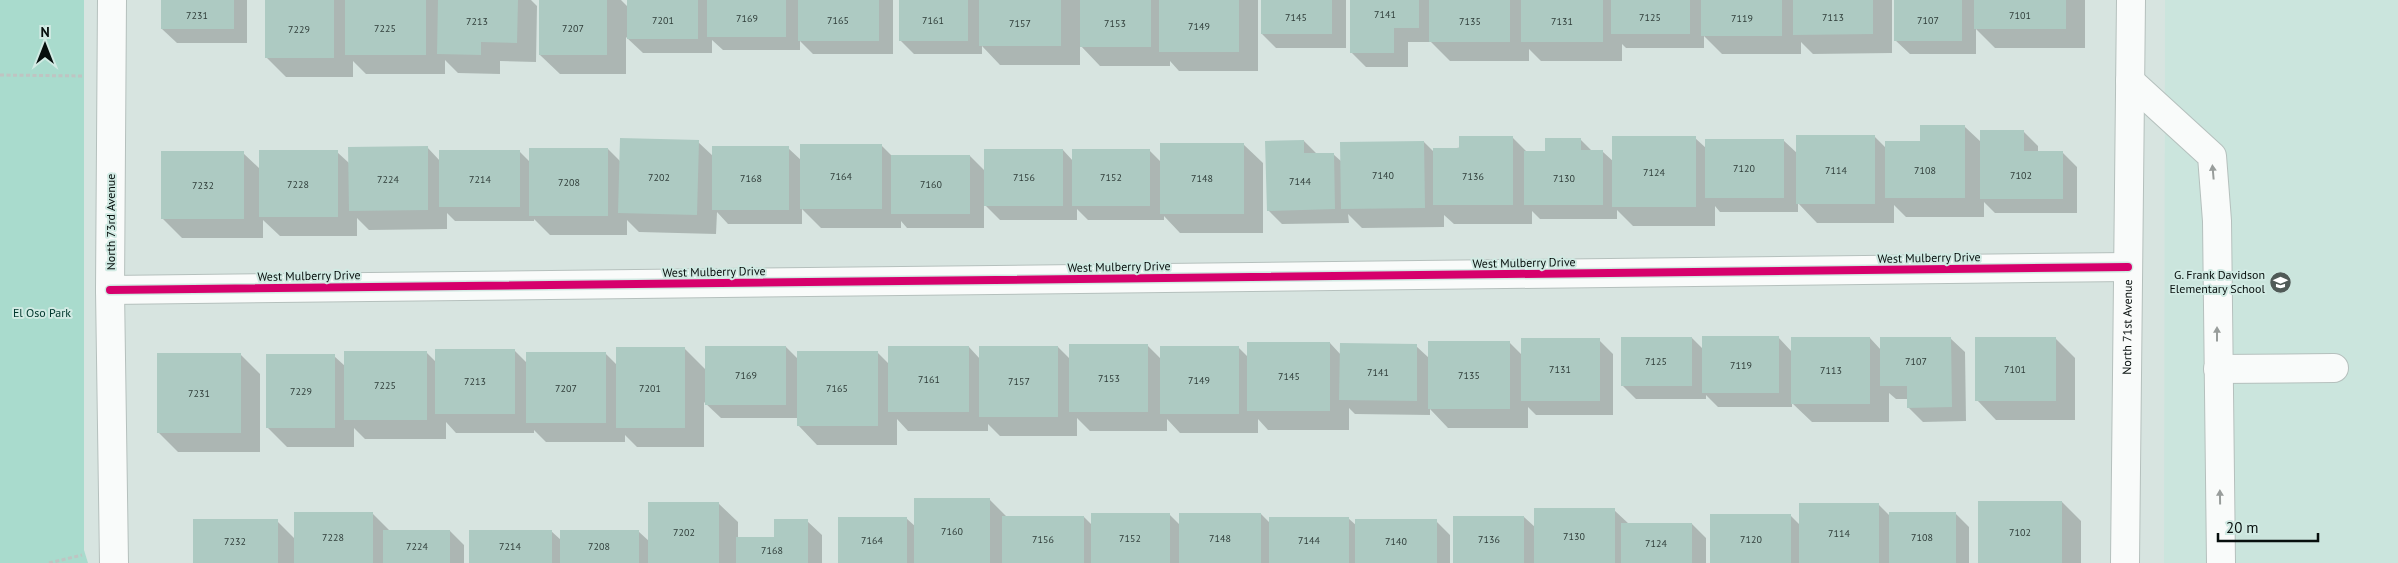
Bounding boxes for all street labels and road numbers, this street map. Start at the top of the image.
street label: North 73rd Avenue [103,174,118,270]
street label: West Mulberry Drive [1877,249,1981,266]
street label: West Mulberry Drive [1472,254,1576,271]
street label: West Mulberry Drive [1067,258,1171,275]
street label: West Mulberry Drive [662,263,766,280]
street label: West Mulberry Drive [257,267,361,284]
street label: North 71st Avenue [2119,279,2135,375]

